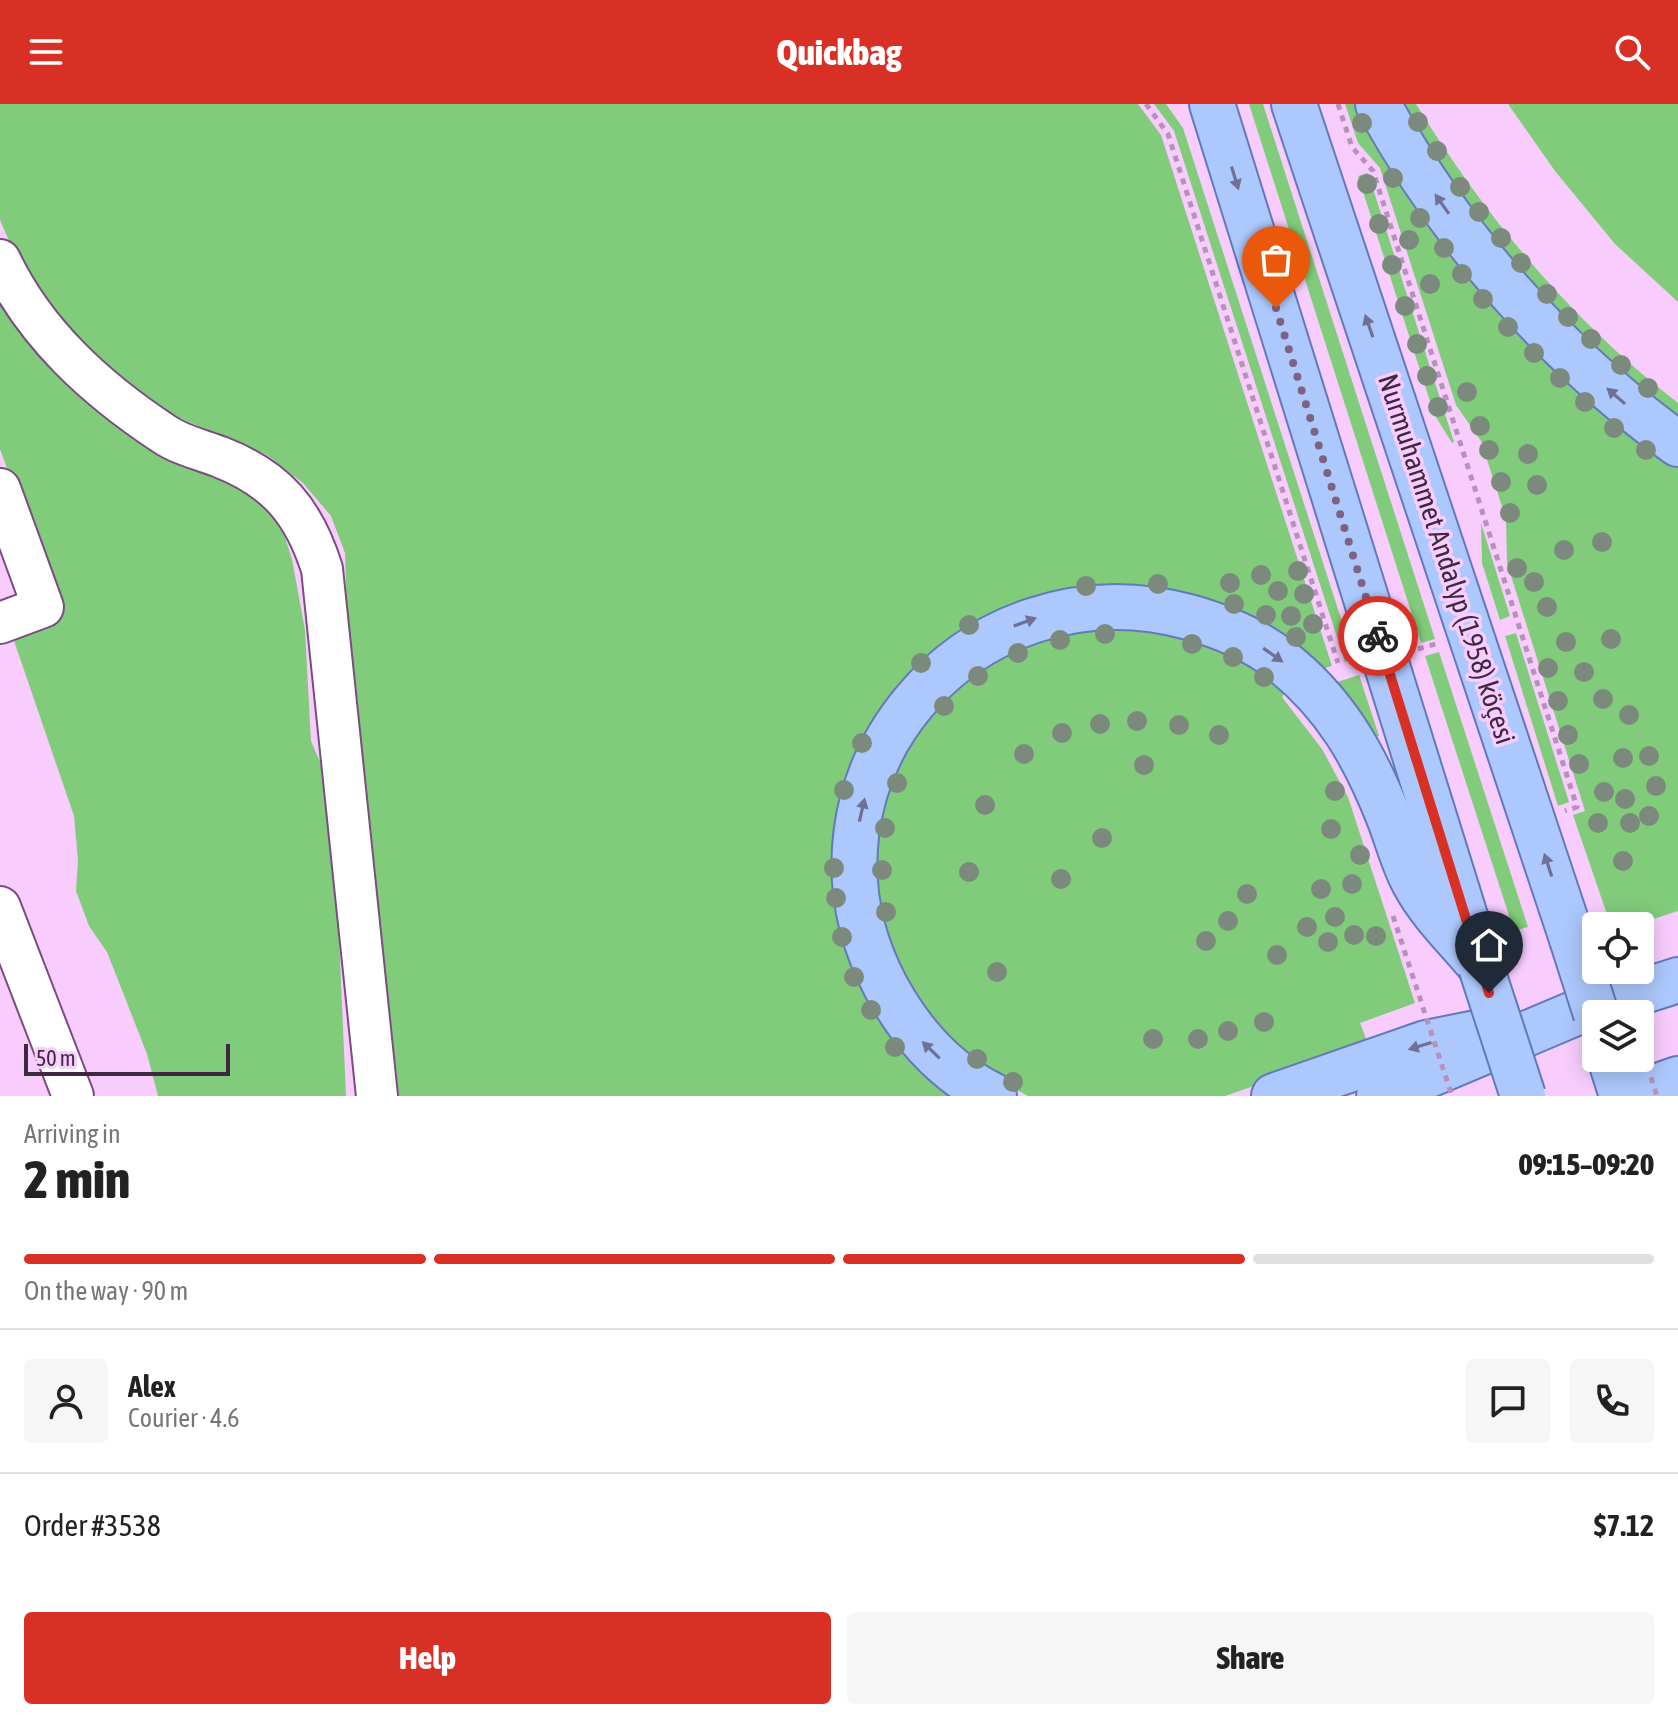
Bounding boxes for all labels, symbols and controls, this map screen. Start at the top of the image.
icon: menu [24,30,68,74]
icon: search [1610,30,1654,74]
text: Quickbag [776,31,902,73]
one-way arrow [1229,167,1242,191]
one-way arrow [1435,194,1450,215]
pin [1242,226,1310,308]
icon: bag [1254,238,1298,282]
one-way arrow [1363,314,1375,338]
street label: Nurmuhammet Andalyp (1958) köçesi [1372,370,1522,748]
one-way arrow [1607,388,1627,405]
courier [1338,596,1418,676]
icon: bike [1356,614,1400,658]
one-way arrow [1013,615,1037,628]
one-way arrow [1262,647,1283,662]
one-way arrow [856,798,869,823]
one-way arrow [1542,853,1554,877]
pin [1455,911,1523,993]
map controls [1582,912,1654,1072]
button: locate [1582,912,1654,984]
icon: home [1467,923,1511,967]
button: layers [1582,1000,1654,1072]
scale bar [24,1040,230,1076]
one-way arrow [1407,1040,1431,1052]
one-way arrow [922,1041,941,1059]
text: 50 m [36,1045,76,1071]
text: Arriving in [24,1119,121,1149]
text: 09:15–09:20 [1519,1147,1654,1181]
text: 2 min [24,1149,130,1209]
text: On the way · 90 m [24,1276,188,1306]
button: person [24,1359,108,1443]
button: chat [1466,1359,1550,1443]
button: phone [1570,1359,1654,1443]
text: Alex [128,1369,176,1403]
text: Courier · 4.6 [128,1403,239,1433]
text: Order #3538 [24,1508,161,1542]
text: $7.12 [1594,1508,1654,1542]
button: Help [24,1612,831,1704]
button: Share [847,1612,1654,1704]

